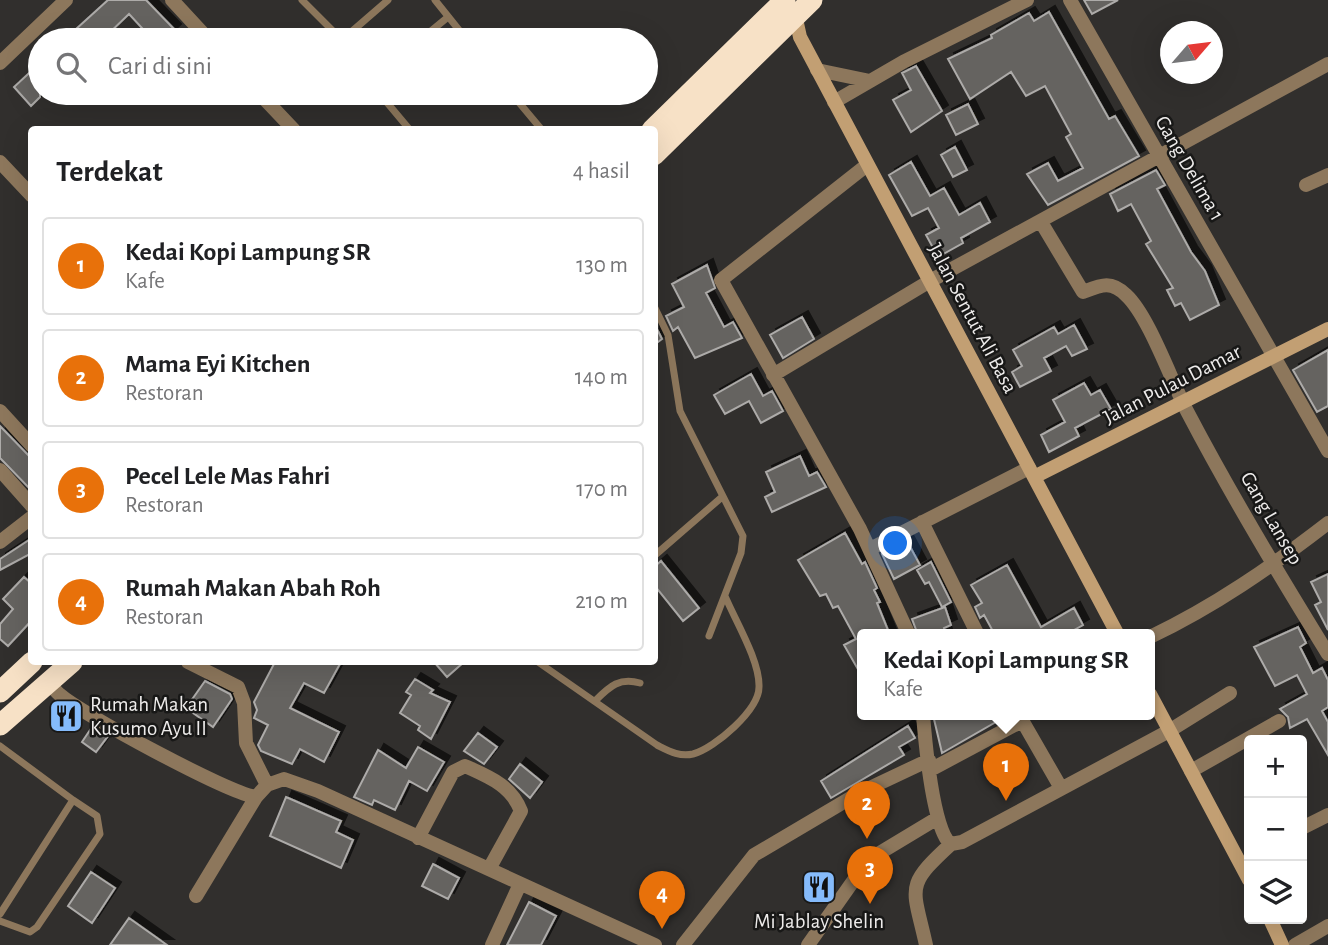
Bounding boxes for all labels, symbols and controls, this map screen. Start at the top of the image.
north arrow [1160,21,1223,84]
search box [28,28,658,105]
icon: search [52,48,90,86]
text: Cari di sini [108,53,212,79]
street label: Gang Delima 1 [1151,112,1228,224]
text: Terdekat [56,157,163,187]
text: 4 hasil [573,160,630,183]
text: Kedai Kopi Lampung SR [125,239,371,265]
street label: Jalan Sentut Ali Basa [924,240,1021,397]
text: 1 [77,254,85,277]
text: 130 m [576,254,628,277]
text: Kafe [125,270,165,293]
street label: Jalan Pulau Damar [1100,341,1245,428]
text: Mama Eyi Kitchen [125,351,311,377]
text: 2 [76,366,86,389]
text: 140 m [575,366,628,389]
text: Restoran [125,382,204,405]
text: Pecel Lele Mas Fahri [125,463,330,489]
street label: Gang Lansep [1237,468,1307,568]
text: 3 [76,478,86,501]
text: 170 m [576,478,628,501]
text: Restoran [125,494,204,517]
your location [878,526,912,560]
text: Rumah Makan Abah Roh [125,575,381,601]
text: 4 [75,590,87,613]
text: 210 m [575,590,628,613]
text: Restoran [125,606,204,629]
popup [857,629,1155,720]
text: Kedai Kopi Lampung SR [883,647,1129,673]
text: Kafe [883,678,923,701]
place label: Rumah Makan Kusumo Ayu II [90,694,208,739]
restaurant icon: Rumah Makan Kusumo Ayu II [47,697,85,735]
map controls [1244,735,1307,924]
button: + [1244,735,1307,798]
pin: 1 [983,743,1029,801]
pin: 2 [844,781,890,839]
button: − [1244,798,1307,861]
pin: 3 [847,846,893,904]
button: layers [1244,861,1307,924]
restaurant icon: Mi Jablay Shelin [800,868,838,906]
pin: 4 [639,871,685,929]
place label: Mi Jablay Shelin [754,911,884,932]

